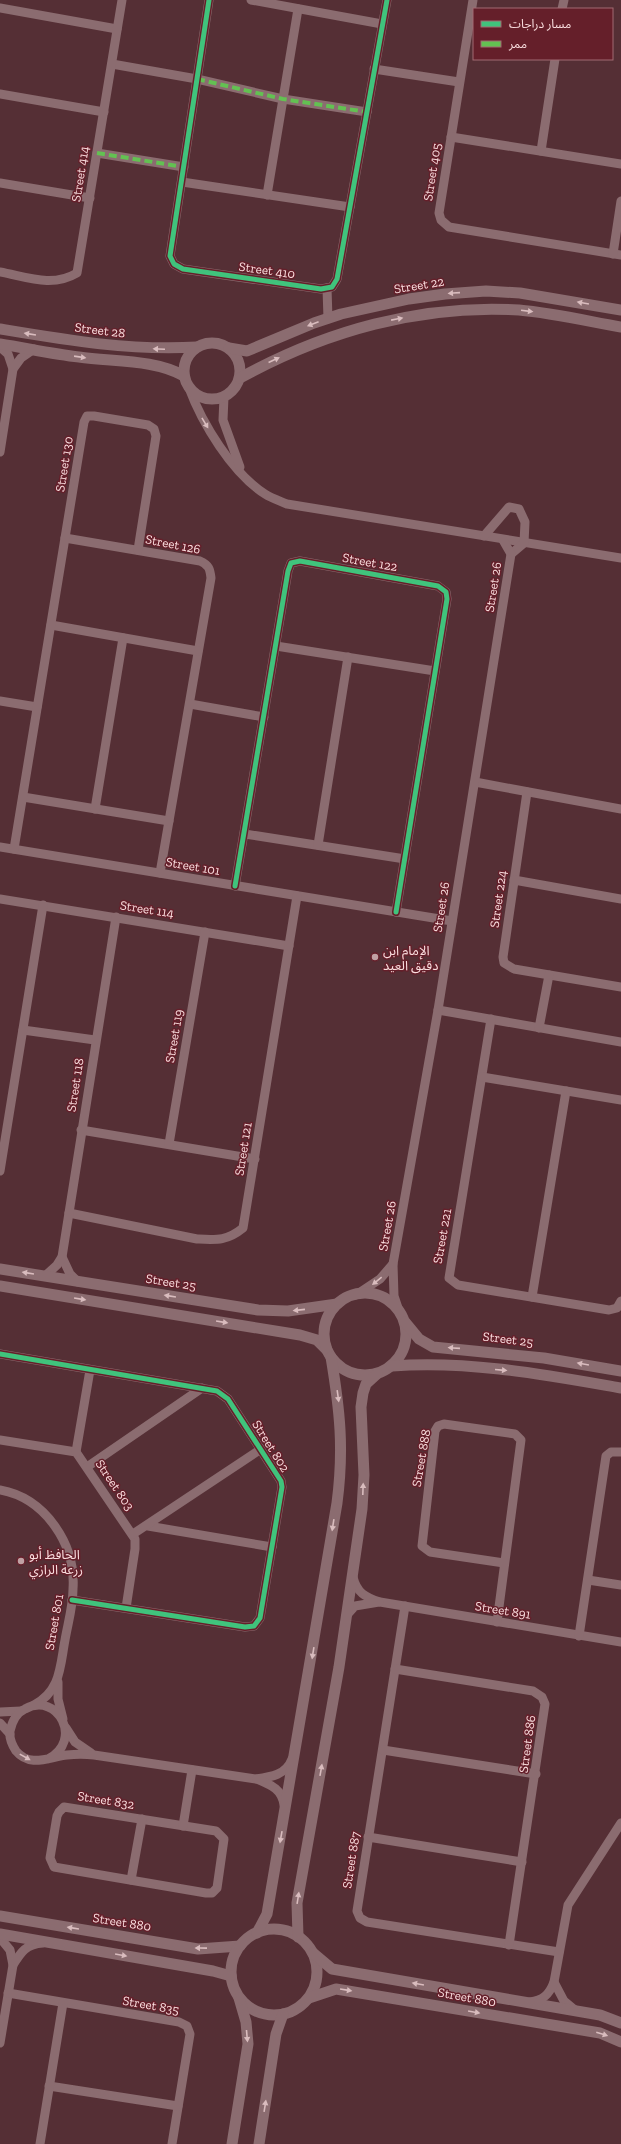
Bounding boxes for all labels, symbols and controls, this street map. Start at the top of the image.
legend [473,8,613,60]
text: مسار دراجات [509,17,571,31]
text: ممر [508,37,527,51]
street label: Street 405 [420,142,444,202]
street label: Street 414 [68,145,92,203]
street label: Street 410 [238,259,296,281]
street label: Street 22 [393,274,445,296]
one-way arrow [448,290,460,297]
one-way arrow [577,300,589,306]
one-way arrow [520,308,533,315]
one-way arrow [391,316,403,322]
street label: Street 28 [74,319,126,341]
one-way arrow [307,321,319,327]
one-way arrow [23,330,36,336]
one-way arrow [153,345,165,352]
one-way arrow [74,354,86,360]
one-way arrow [269,357,280,363]
one-way arrow [201,417,208,429]
street label: Street 130 [52,435,76,493]
street label: Street 126 [144,531,202,557]
street label: Street 122 [341,550,399,574]
street label: Street 26 [482,561,504,613]
street label: Street 101 [165,854,221,878]
street label: Street 224 [487,869,509,929]
street label: Street 26 [430,881,452,933]
street label: Street 114 [119,897,175,921]
place label: الإمام ابن دقيق العيد [383,943,438,974]
marker: الإمام ابن دقيق العيد [370,952,380,962]
street label: Street 119 [162,1008,186,1064]
street label: Street 118 [63,1057,87,1113]
street label: Street 121 [231,1121,255,1177]
street label: Street 26 [375,1200,399,1252]
street label: Street 221 [430,1207,454,1265]
one-way arrow [22,1270,34,1276]
street label: Street 25 [145,1271,197,1293]
one-way arrow [371,1277,382,1286]
one-way arrow [164,1293,176,1299]
one-way arrow [74,1296,86,1302]
one-way arrow [293,1307,305,1313]
one-way arrow [216,1319,228,1325]
street label: Street 25 [482,1328,534,1350]
one-way arrow [448,1344,460,1351]
one-way arrow [576,1361,589,1367]
one-way arrow [494,1367,507,1373]
one-way arrow [335,1390,341,1402]
street label: Street 802 [249,1417,293,1475]
street label: Street 888 [409,1428,433,1488]
street label: Street 803 [93,1457,137,1513]
one-way arrow [360,1482,366,1495]
one-way arrow [330,1519,336,1531]
place label: الحافظ أبو زرعة الرازي [29,1546,83,1580]
marker: الحافظ أبو زرعة الرازي [16,1556,26,1566]
street label: Street 801 [42,1593,66,1651]
street label: Street 891 [474,1598,532,1622]
one-way arrow [310,1647,316,1659]
street label: Street 886 [516,1714,538,1774]
one-way arrow [19,1753,31,1760]
one-way arrow [318,1764,324,1776]
street label: Street 832 [77,1788,136,1812]
one-way arrow [278,1830,284,1843]
street label: Street 887 [339,1831,363,1889]
one-way arrow [295,1892,301,1904]
street label: Street 880 [92,1910,152,1934]
one-way arrow [67,1925,79,1931]
one-way arrow [194,1945,207,1951]
one-way arrow [115,1952,127,1958]
one-way arrow [412,1981,424,1987]
street label: Street 880 [437,1985,497,2009]
one-way arrow [340,1987,352,1993]
street label: Street 835 [122,1993,181,2017]
one-way arrow [468,2009,480,2015]
one-way arrow [244,2030,250,2042]
one-way arrow [596,2032,608,2038]
one-way arrow [262,2099,268,2112]

